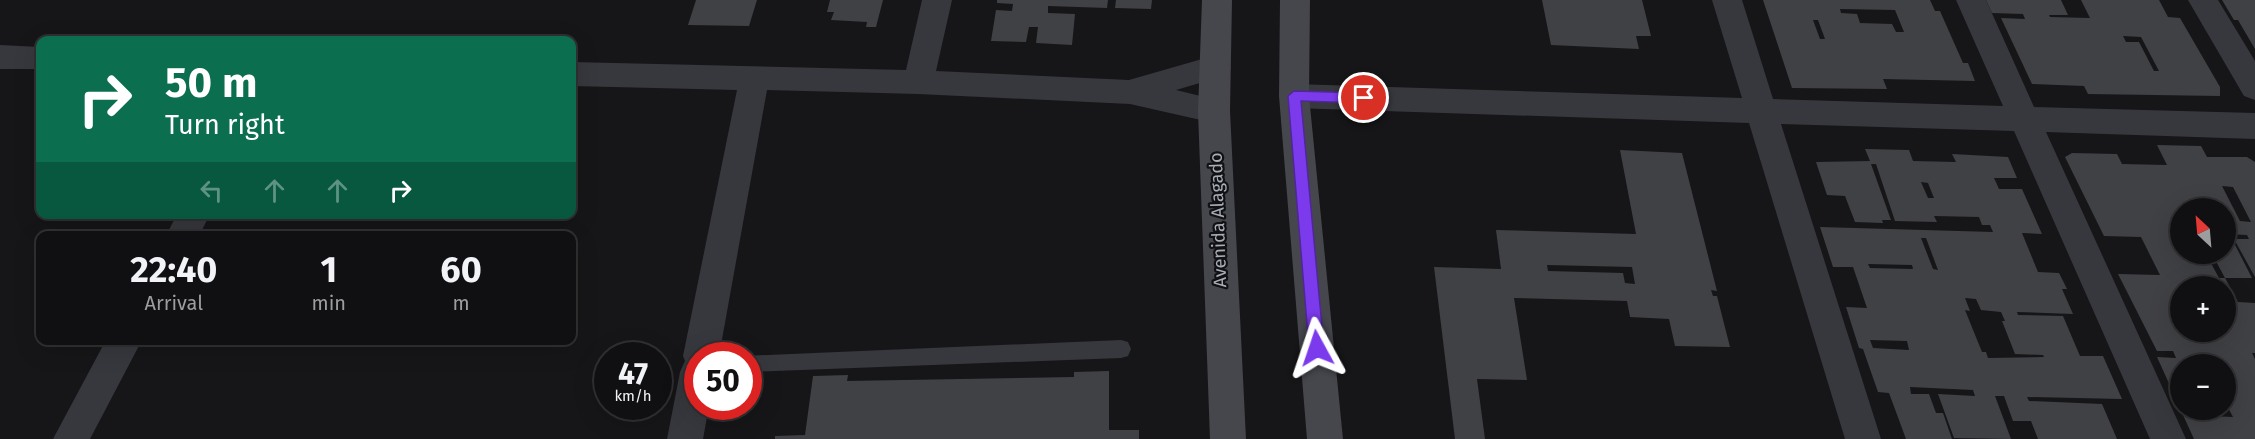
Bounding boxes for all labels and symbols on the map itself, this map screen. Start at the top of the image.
pin [1338,72,1389,123]
street label: Avenida Alagado [1205,152,1231,288]
north arrow [2170,198,2236,264]
position arrow [1285,316,1349,380]
speed limit sign: 50 [684,342,762,420]

